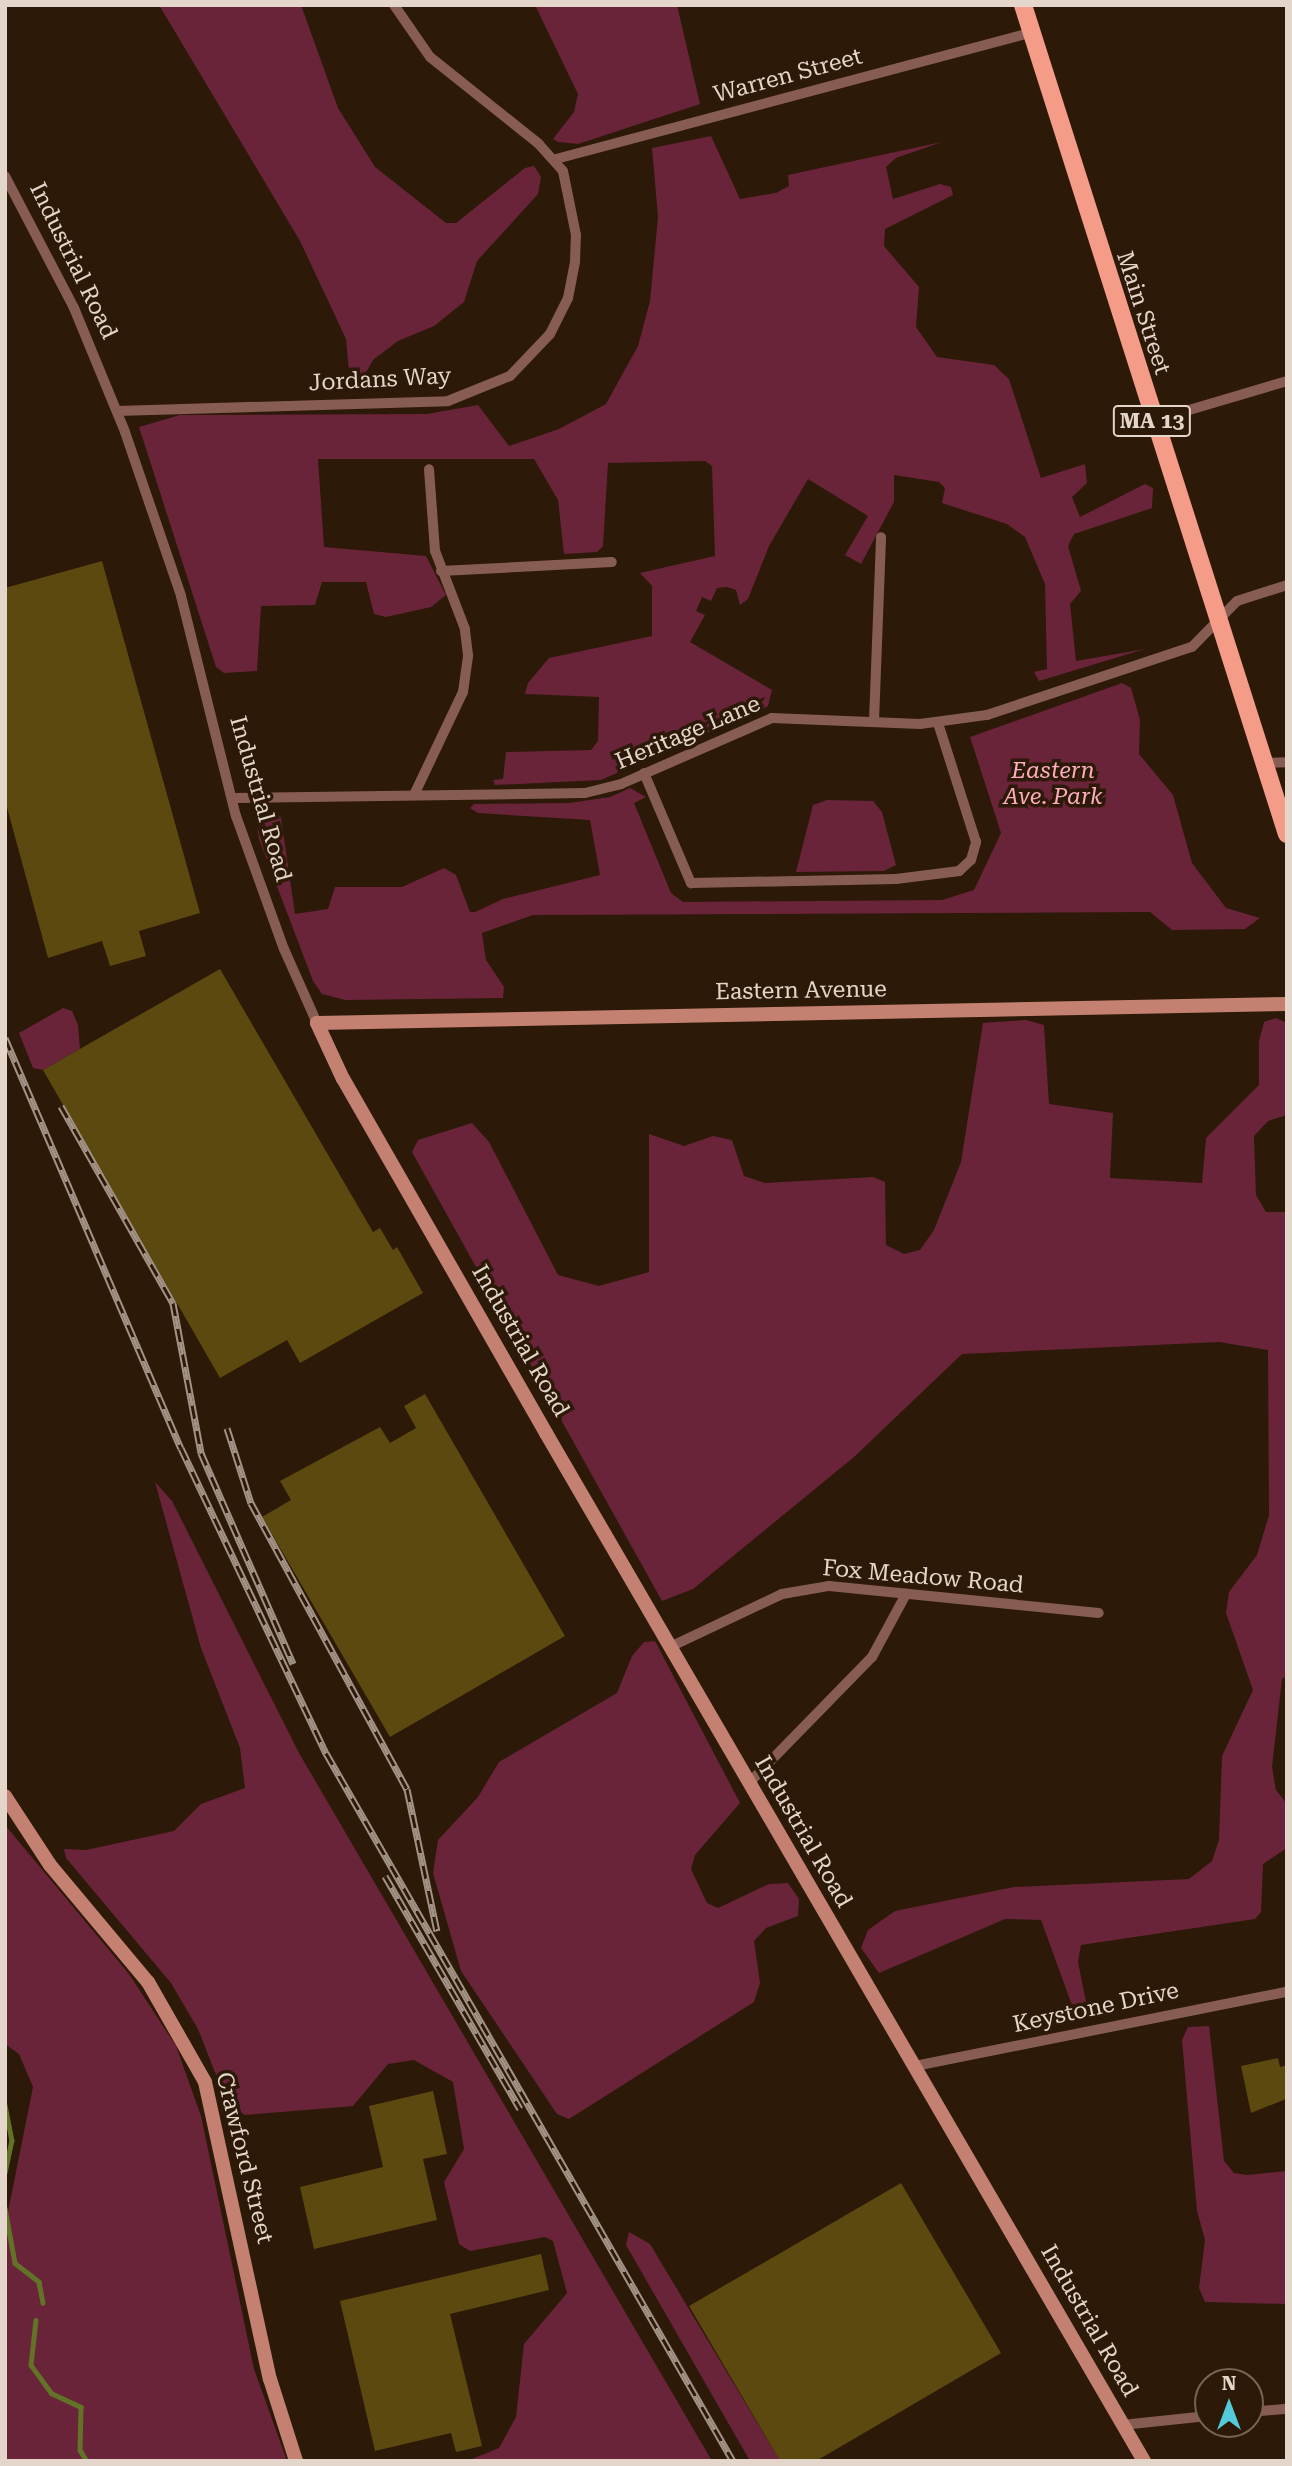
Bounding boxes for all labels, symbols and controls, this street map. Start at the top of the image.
street label: Warren Street [711,43,865,109]
street label: Industrial Road [23,178,123,344]
street label: Main Street [1110,248,1176,378]
street label: Jordans Way [308,362,452,398]
road number: MA 13 [1112,404,1192,438]
street label: Heritage Lane [611,690,765,776]
street label: Industrial Road [223,713,297,885]
park label: Eastern Ave. Park [1003,757,1103,811]
street label: Eastern Avenue [715,976,887,1006]
street label: Industrial Road [465,1260,575,1422]
street label: Fox Meadow Road [821,1554,1025,1600]
street label: Industrial Road [748,1751,858,1913]
street label: Keystone Drive [1011,1977,1181,2039]
street label: Crawford Street [209,2069,279,2247]
street label: Industrial Road [1034,2240,1144,2402]
north arrow [1194,2368,1264,2438]
text: N [1222,2372,1236,2395]

